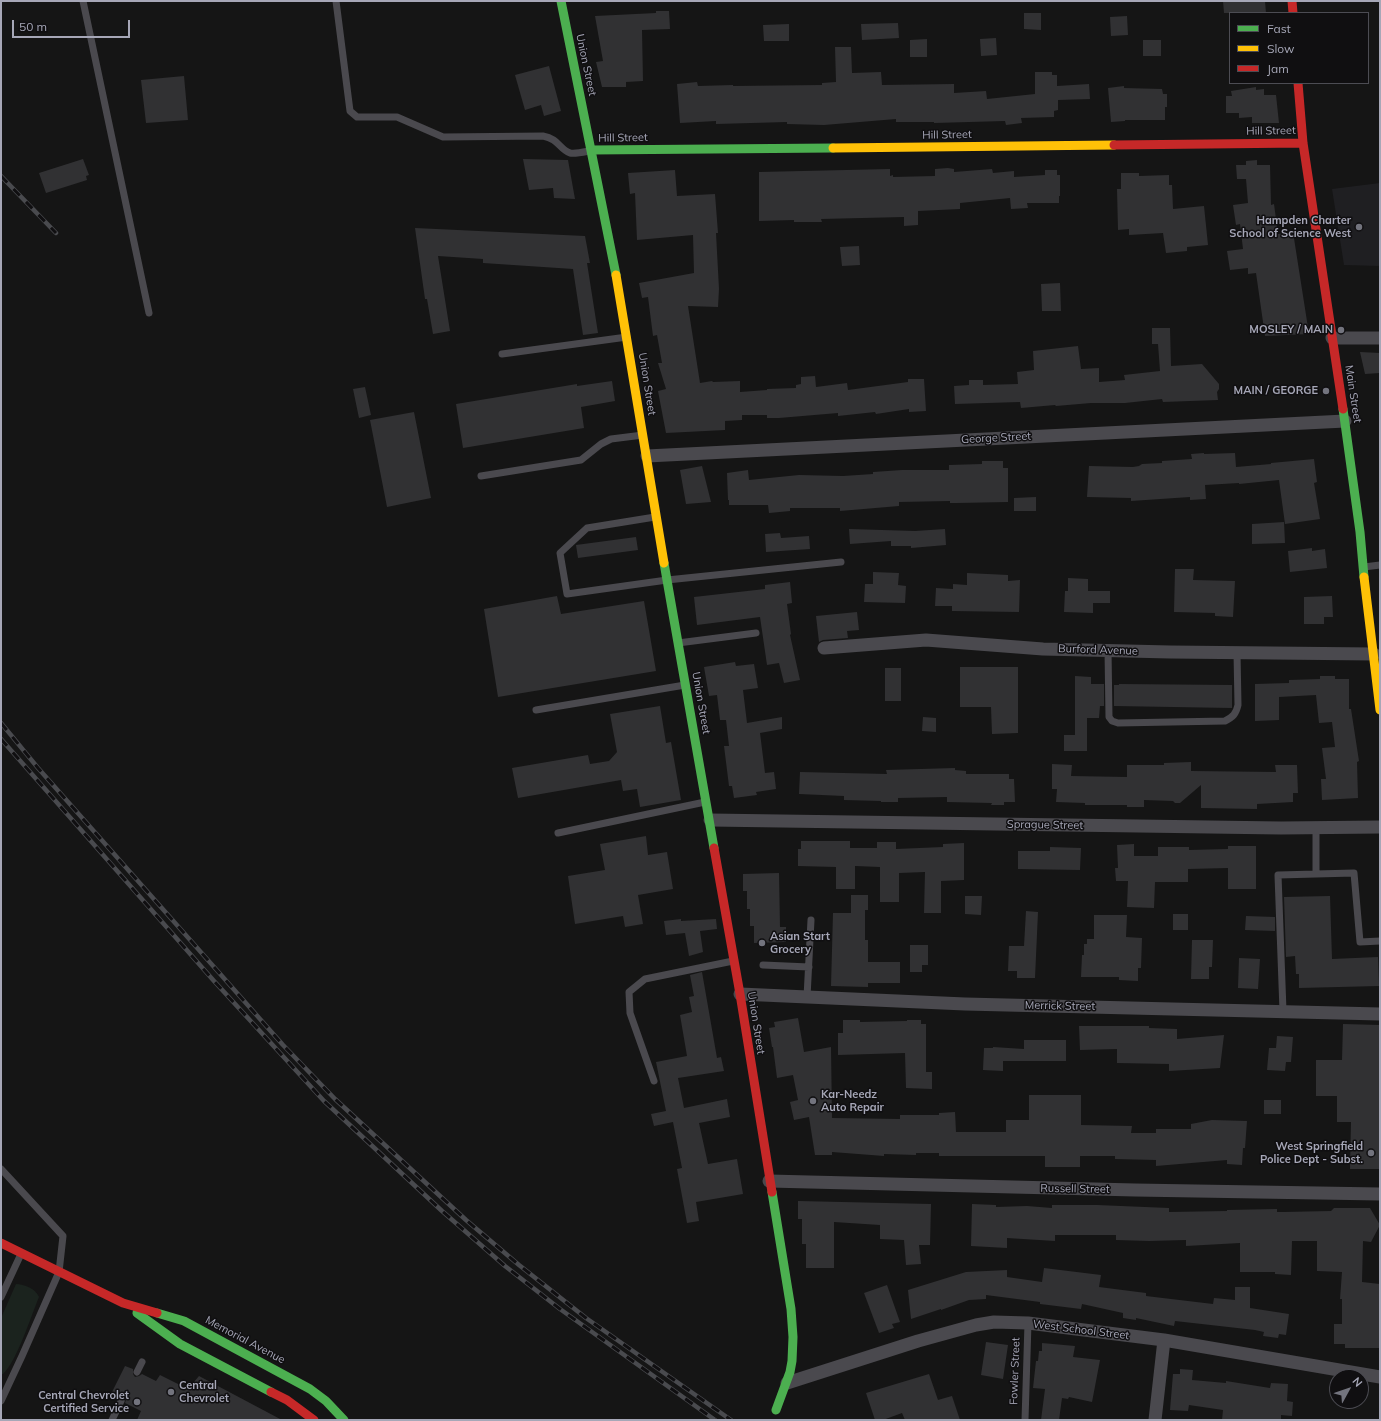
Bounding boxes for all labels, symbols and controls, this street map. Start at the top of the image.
scale bar [14,12,132,38]
legend [1229,12,1369,84]
text: 50 m [19,19,47,34]
text: Fast [1267,21,1291,36]
street label: Union Street [573,33,599,97]
text: Slow [1267,41,1295,56]
text: Jam [1267,61,1289,76]
street label: Hill Street [1246,124,1296,138]
street label: Hill Street [922,128,972,142]
street label: Hill Street [598,131,648,145]
place label: Hampden Charter School of Science West [1229,214,1351,240]
marker: Hampden Charter School of Science West [1354,222,1364,232]
place label: MOSLEY / MAIN [1249,323,1333,337]
marker: MOSLEY / MAIN [1336,325,1346,335]
street label: Union Street [636,352,658,416]
street label: Main Street [1342,364,1364,424]
place label: MAIN / GEORGE [1234,384,1318,398]
marker: MAIN / GEORGE [1321,386,1331,396]
street label: George Street [961,430,1031,446]
street label: Burford Avenue [1058,642,1138,658]
street label: Union Street [689,671,713,735]
street label: Sprague Street [1007,818,1083,832]
place label: Asian Start Grocery [770,930,830,956]
marker: Asian Start Grocery [757,938,767,948]
street label: Union Street [745,991,767,1055]
street label: Merrick Street [1025,999,1095,1013]
place label: Kar-Needz Auto Repair [821,1088,884,1114]
marker: Kar-Needz Auto Repair [808,1096,818,1106]
place label: West Springfield Police Dept - Subst. [1260,1140,1363,1166]
marker: West Springfield Police Dept - Subst. [1366,1148,1376,1158]
street label: Russell Street [1040,1182,1110,1196]
street label: Memorial Avenue [203,1313,287,1367]
street label: West School Street [1032,1318,1130,1342]
street label: Fowler Street [1007,1337,1023,1405]
north arrow [1329,1369,1369,1409]
text: N [1349,1374,1365,1390]
place label: Central Chevrolet [179,1379,229,1405]
marker: Central Chevrolet [166,1387,176,1397]
place label: Central Chevrolet Certified Service [38,1389,129,1415]
marker: Central Chevrolet Certified Service [132,1397,142,1407]

